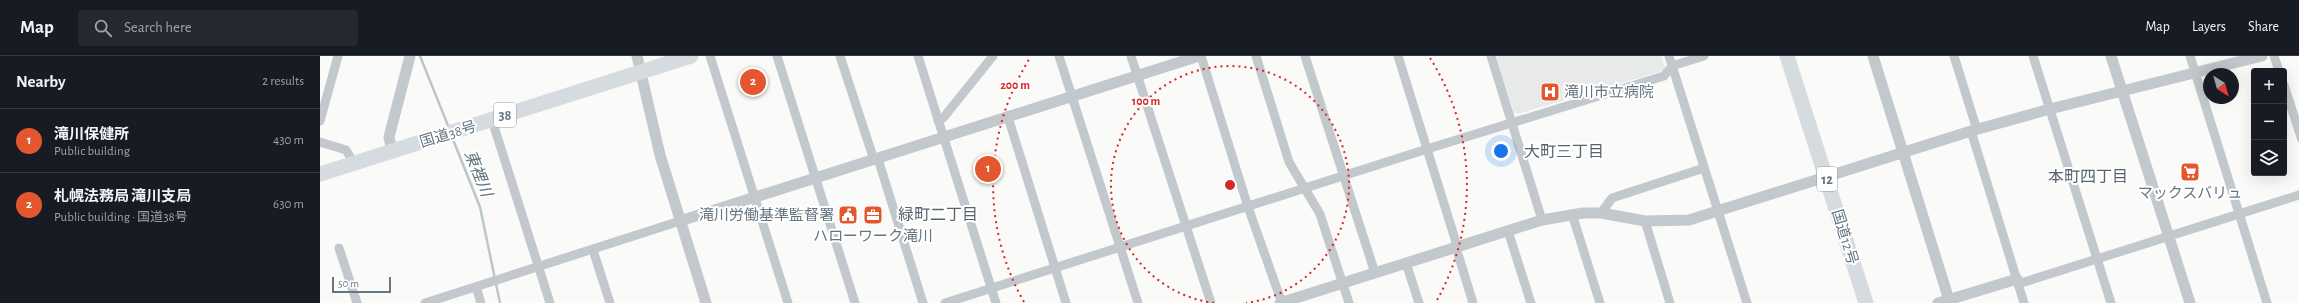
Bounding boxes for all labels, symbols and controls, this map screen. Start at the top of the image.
search box [78,10,358,46]
icon: search [92,17,114,39]
text: Map [20,18,54,37]
text: Search here [124,20,192,35]
text: Map [2145,20,2170,34]
text: Layers [2192,20,2226,34]
text: Share [2248,20,2279,34]
pin: 2 [740,67,766,97]
north arrow [2203,68,2239,104]
map controls [2251,68,2287,176]
button: + [2251,68,2287,104]
text: Nearby [16,73,66,90]
text: 2 results [262,75,304,88]
text: 200 m [1000,79,1030,91]
hospital icon: 滝川市立病院 [1539,81,1561,103]
place label: 滝川市立病院 [1564,84,1654,100]
text: 100 m [1132,95,1160,107]
road number: 38 [494,103,516,127]
button: − [2251,104,2287,140]
street label: 国道38号 [418,118,478,150]
text: 滝川保健所 [54,127,129,142]
text: 1 [27,134,31,147]
text: 430 m [273,134,304,147]
button: layers [2251,140,2287,176]
your location [1491,141,1511,161]
district label: 大町三丁目 [1524,144,1604,160]
text: Public building [54,145,130,158]
water label: 東裡川 [462,148,496,200]
pin: 1 [975,154,1001,184]
supermarket icon: マックスバリュ [2179,161,2201,183]
road number: 12 [1817,167,1837,191]
district label: 本町四丁目 [2048,169,2128,185]
centre of rings [1223,178,1237,192]
place label: マックスバリュ [2138,185,2242,201]
text: 札幌法務局 滝川支局 [54,189,191,204]
text: 2 [26,198,32,211]
text: 630 m [273,198,304,211]
public building icon: 滝川労働基準監督署 [837,204,859,226]
office icon: ハローワーク滝川 [862,204,884,226]
district label: 緑町二丁目 [898,206,978,223]
place label: 滝川労働基準監督署 [699,207,834,223]
street label: 国道12号 [1829,207,1861,267]
text: Public building · 国道38号 [54,211,188,224]
place label: ハローワーク滝川 [813,228,933,244]
scale bar [332,275,391,294]
text: 50 m [338,278,359,289]

